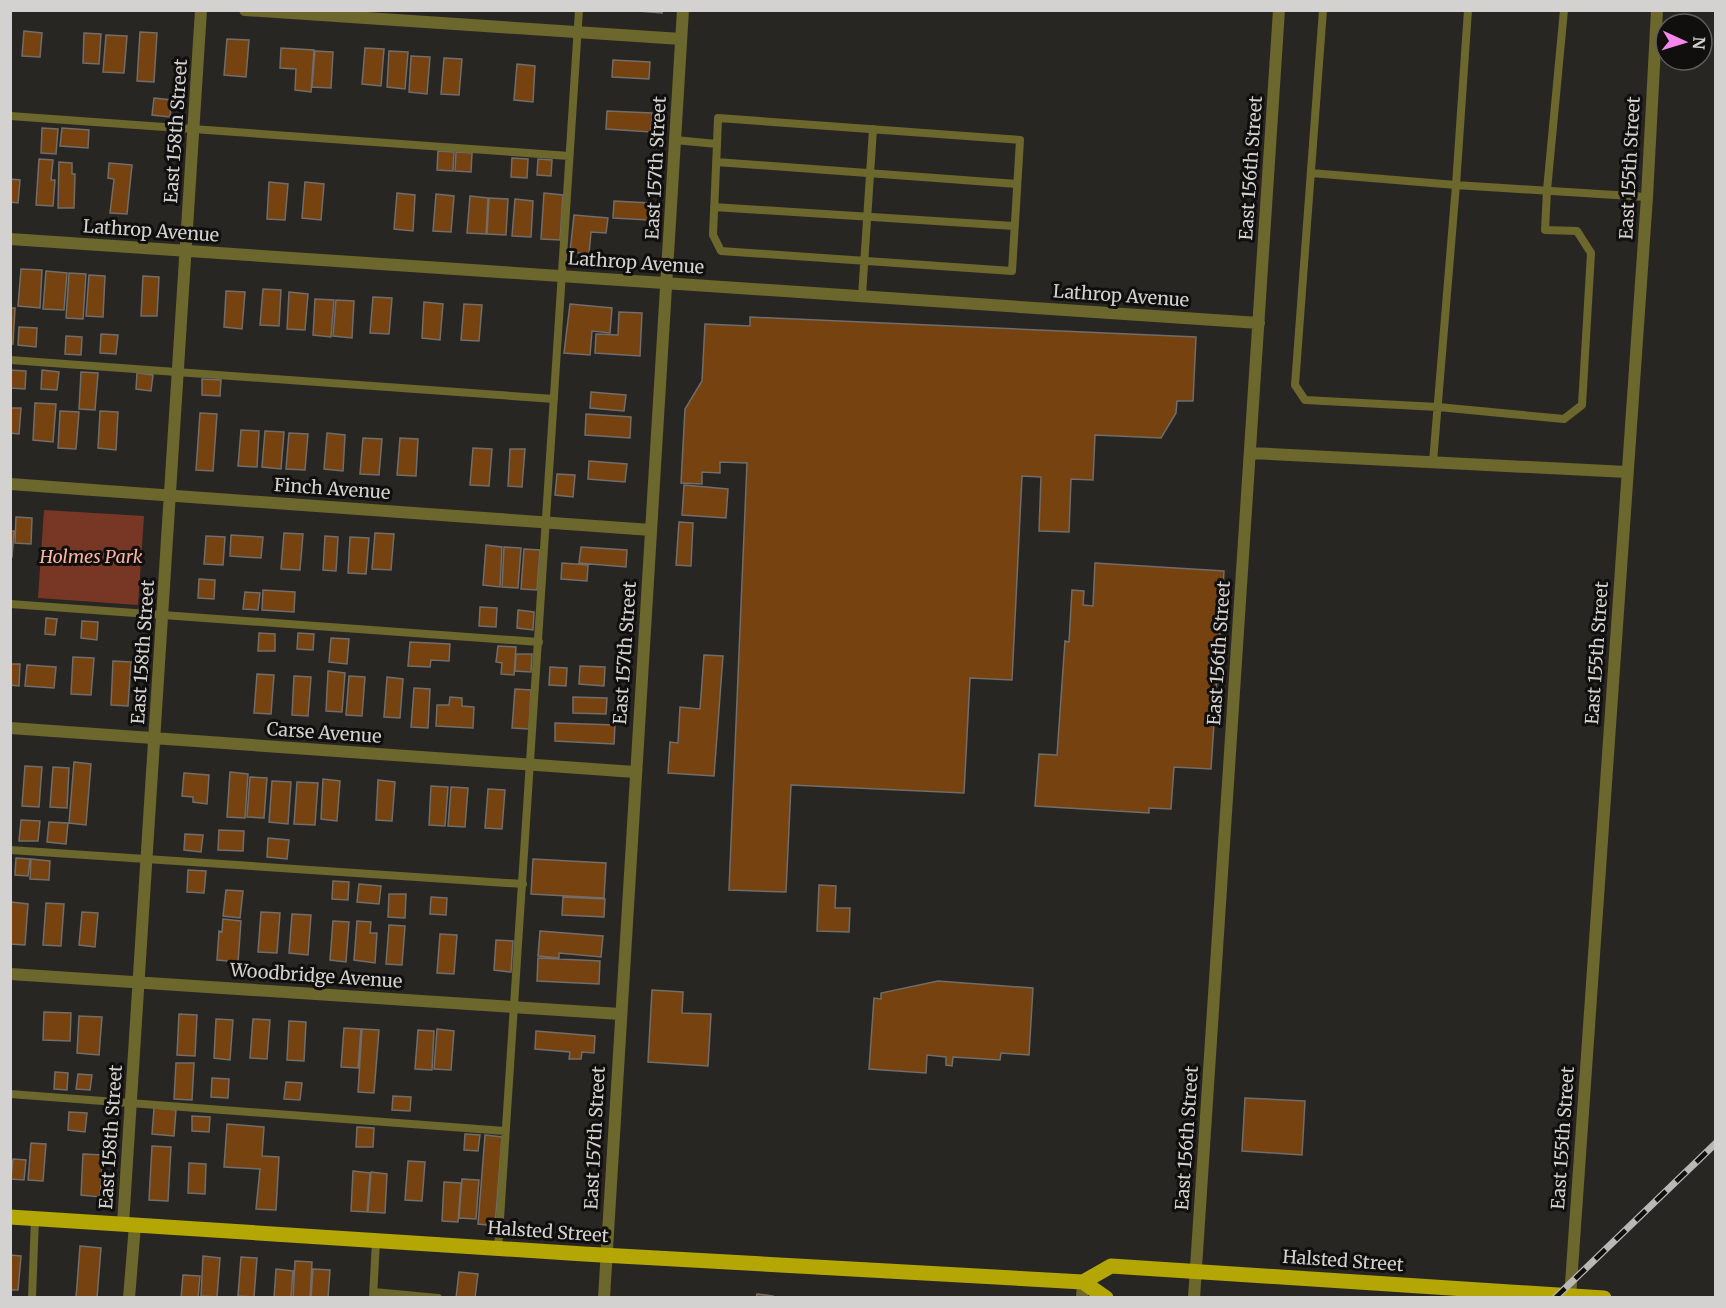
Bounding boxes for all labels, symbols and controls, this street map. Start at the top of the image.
north arrow [1654,12,1714,72]
text: N [1689,36,1709,50]
street label: East 158th Street [159,58,192,204]
street label: East 156th Street [1234,95,1267,241]
street label: East 157th Street [640,96,671,240]
street label: East 155th Street [1614,96,1645,240]
street label: Lathrop Avenue [82,214,220,247]
street label: Lathrop Avenue [567,246,705,279]
street label: Lathrop Avenue [1052,279,1190,312]
street label: Finch Avenue [273,473,391,504]
park label: Holmes Park [38,545,143,568]
street label: East 158th Street [126,579,159,725]
street label: East 157th Street [608,580,641,725]
street label: East 156th Street [1202,580,1235,726]
street label: East 155th Street [1580,581,1613,725]
street label: Carse Avenue [266,717,382,748]
street label: Woodbridge Avenue [228,958,403,993]
street label: East 158th Street [94,1064,127,1210]
street label: East 156th Street [1170,1065,1203,1211]
street label: East 157th Street [579,1066,610,1210]
street label: East 155th Street [1546,1066,1579,1210]
street label: Halsted Street [487,1216,609,1247]
street label: Halsted Street [1282,1245,1404,1276]

